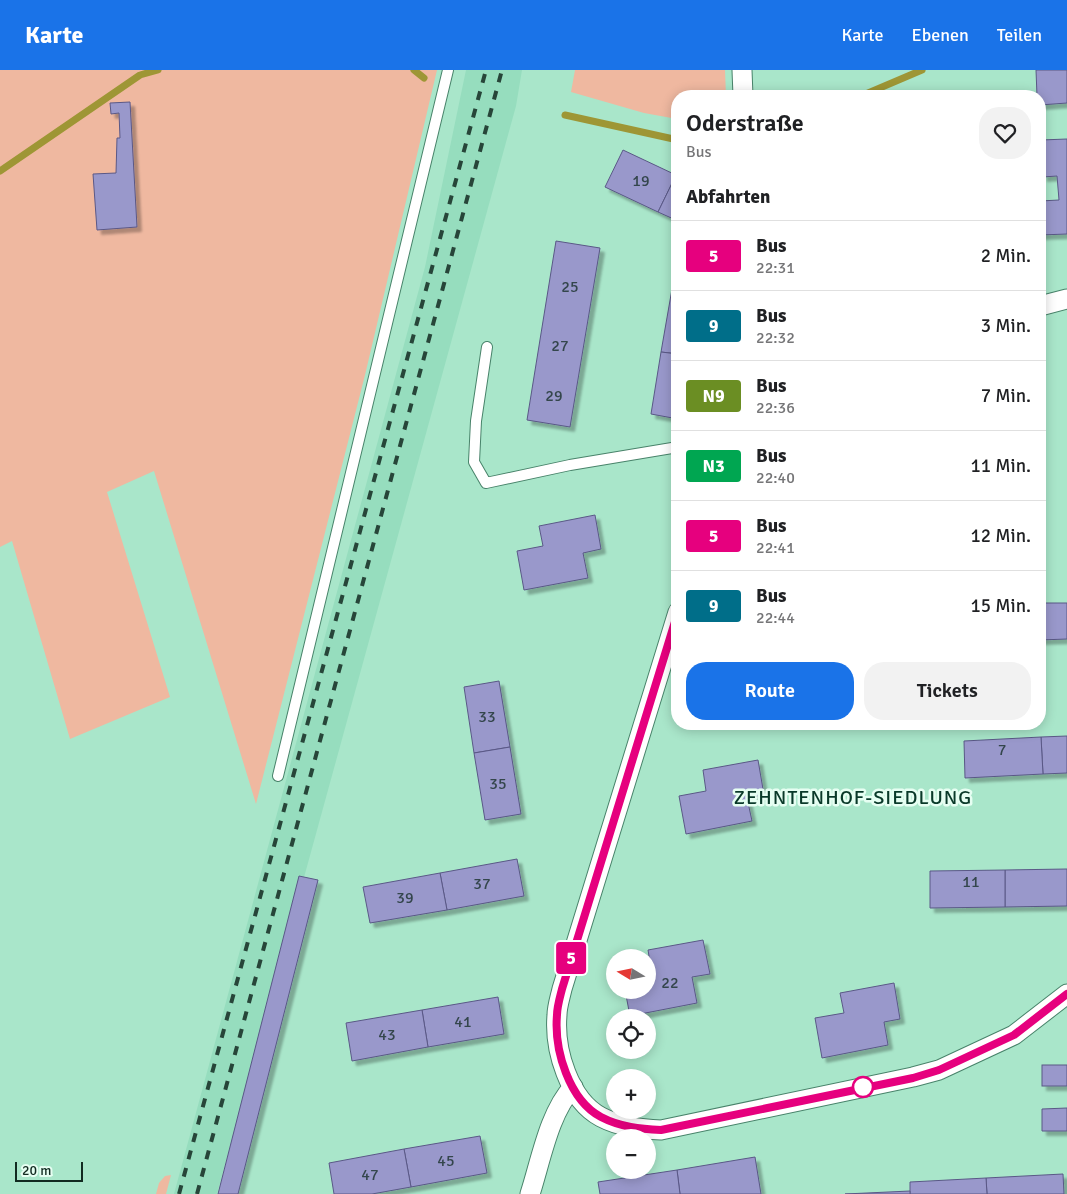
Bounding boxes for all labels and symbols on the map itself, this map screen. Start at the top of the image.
house number: 19 [632,171,650,191]
house number: 25 [561,277,579,297]
house number: 27 [551,336,569,356]
house number: 29 [545,386,563,406]
house number: 33 [478,707,496,727]
house number: 7 [998,740,1006,760]
house number: 35 [489,774,507,794]
district label: ZEHNTENHOF-SIEDLUNG [734,785,972,810]
house number: 11 [962,872,980,892]
house number: 37 [473,874,491,894]
house number: 39 [396,888,414,908]
line badge: 5 [555,942,587,974]
north arrow [606,949,656,999]
house number: 22 [661,973,679,993]
house number: 41 [454,1012,472,1032]
house number: 43 [378,1025,396,1045]
unlabelled marker [852,1076,874,1098]
house number: 45 [437,1151,455,1171]
scale bar [15,1159,82,1182]
house number: 47 [361,1165,379,1185]

